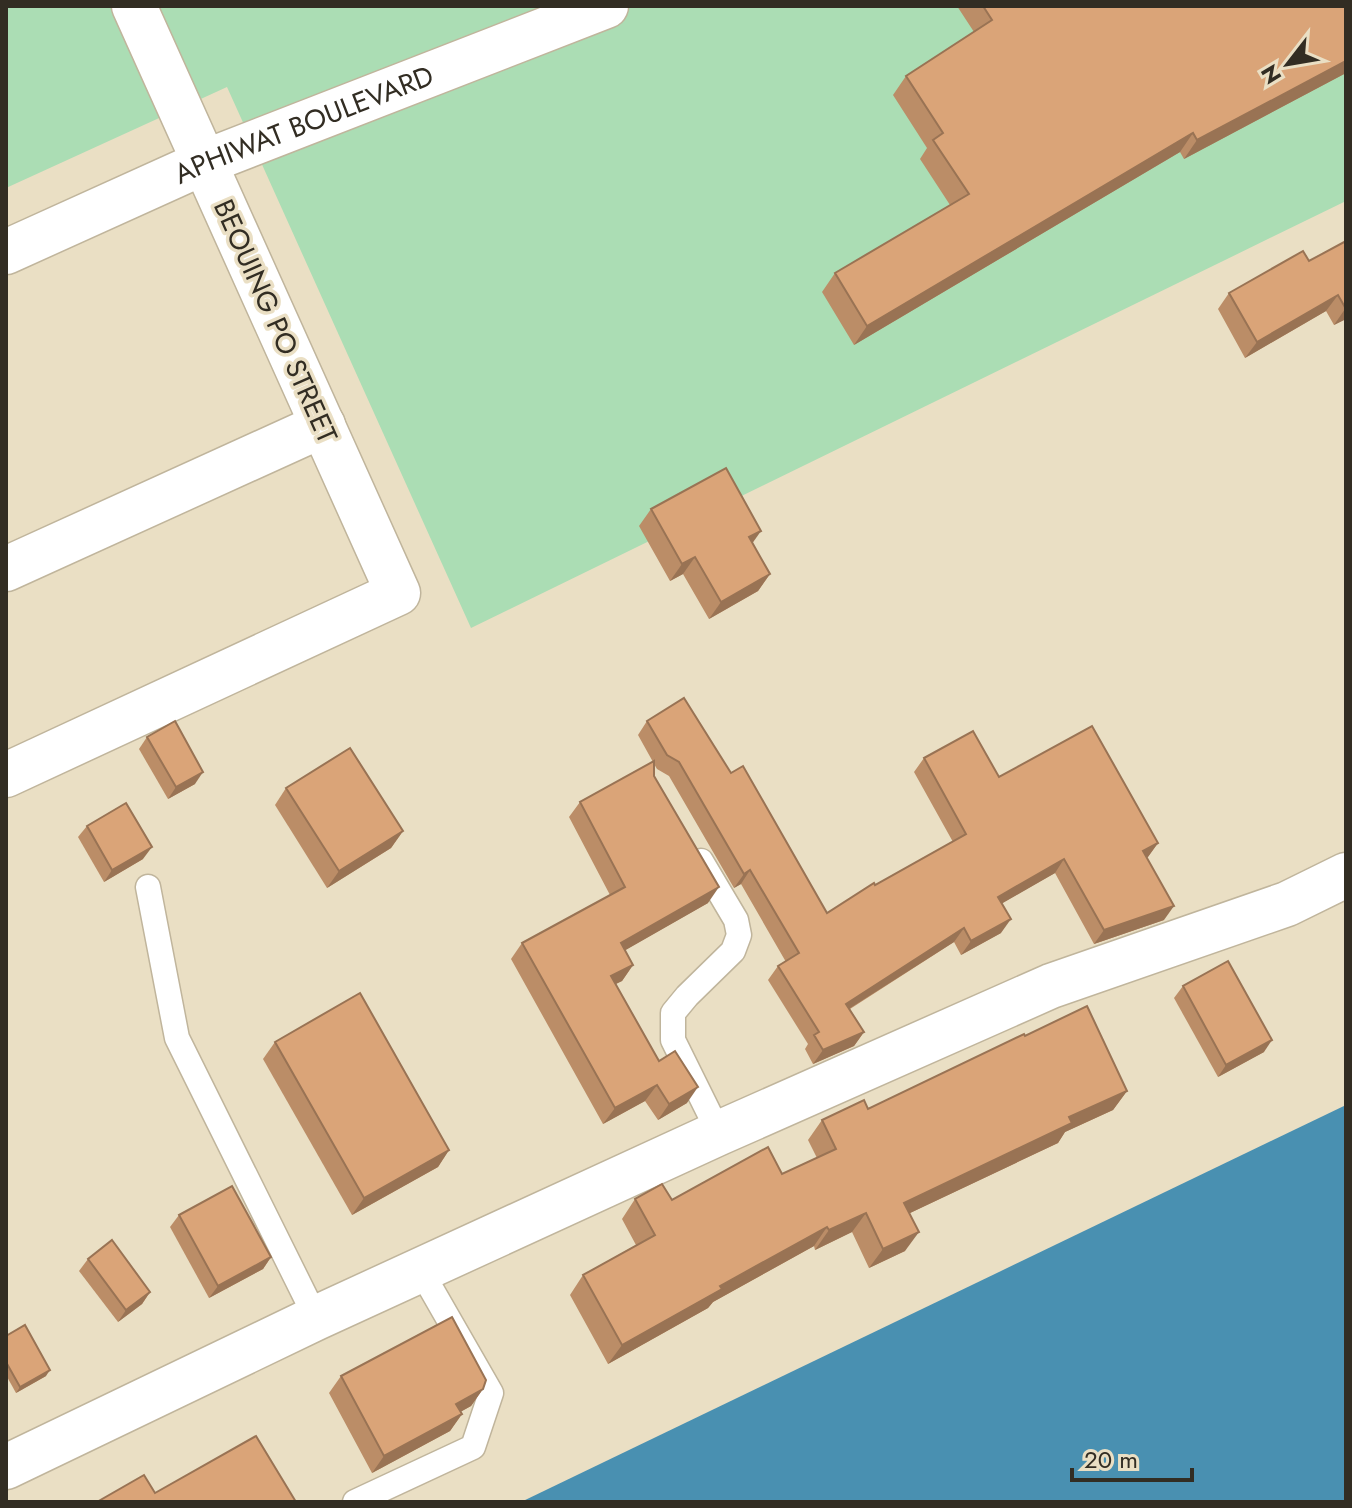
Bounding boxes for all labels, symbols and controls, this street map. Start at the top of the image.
north arrow [1248,24,1328,104]
street label: APHIWAT BOULEVARD [167,55,440,194]
text: N [1253,59,1289,90]
street label: BEOUING PO STREET [203,193,348,450]
scale bar [1072,1432,1192,1482]
text: 20 m [1084,1442,1138,1477]

